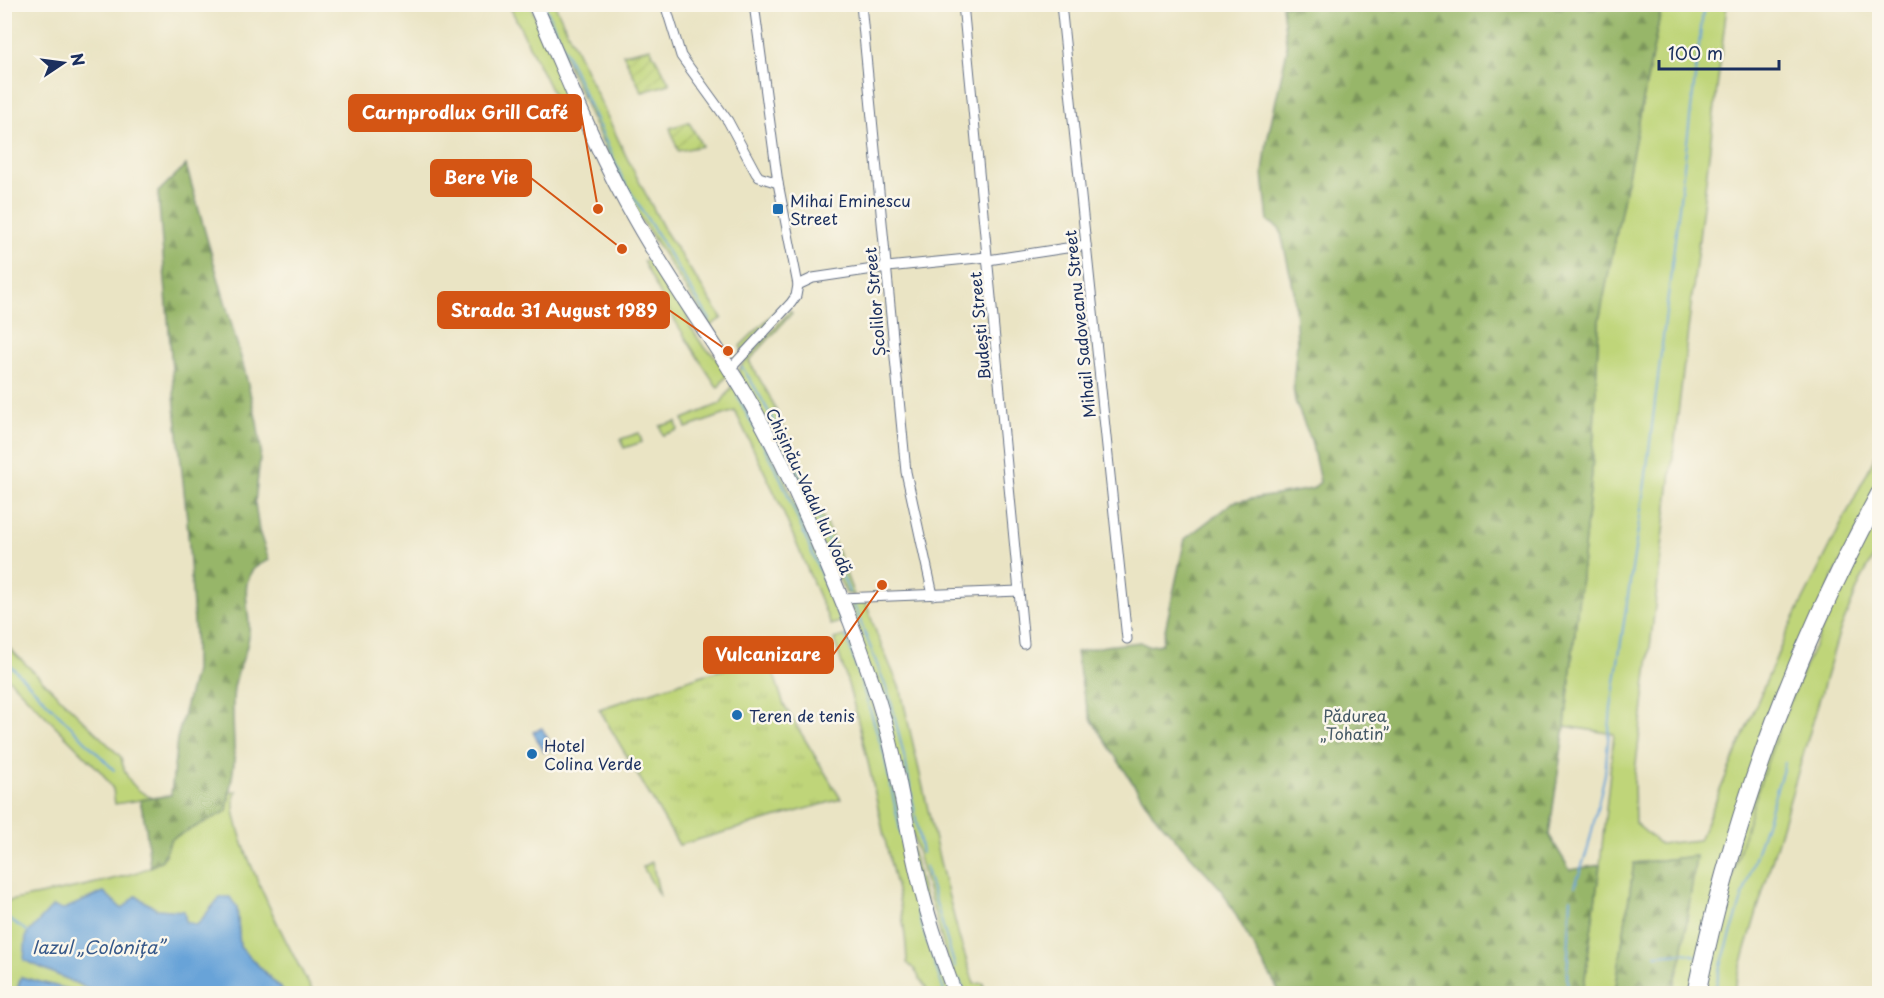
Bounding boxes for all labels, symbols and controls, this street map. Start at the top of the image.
north arrow [33,33,93,93]
scale bar [1659,33,1779,71]
text: 100 m [1668,39,1723,66]
text: N [65,51,92,68]
callout: Carnprodlux Grill Café [349,95,581,131]
text: Carnprodlux Grill Café [362,98,568,125]
callout: Bere Vie [431,160,531,196]
text: Bere Vie [444,163,519,190]
place label: Mihai Eminescu Street [790,188,911,230]
marker: Mihai Eminescu Street [771,202,785,216]
street label: Mihail Sadoveanu Street [1057,228,1101,419]
street label: Școlilor Street [857,246,891,358]
street label: Budești Street [962,270,996,381]
callout: Strada 31 August 1989 [438,292,669,328]
text: Strada 31 August 1989 [451,296,657,323]
street label: Chișinău-Vadul lui Vodă [761,404,859,579]
callout: Vulcanizare [704,637,833,673]
text: Vulcanizare [715,640,821,667]
place label: Teren de tenis [749,703,855,727]
park label: Pădurea „Tohatin” [1321,703,1389,745]
marker: Teren de tenis [730,708,744,722]
place label: Hotel Colina Verde [544,733,642,775]
marker: Hotel Colina Verde [525,747,539,761]
water label: Iazul „Colonița” [32,933,168,960]

